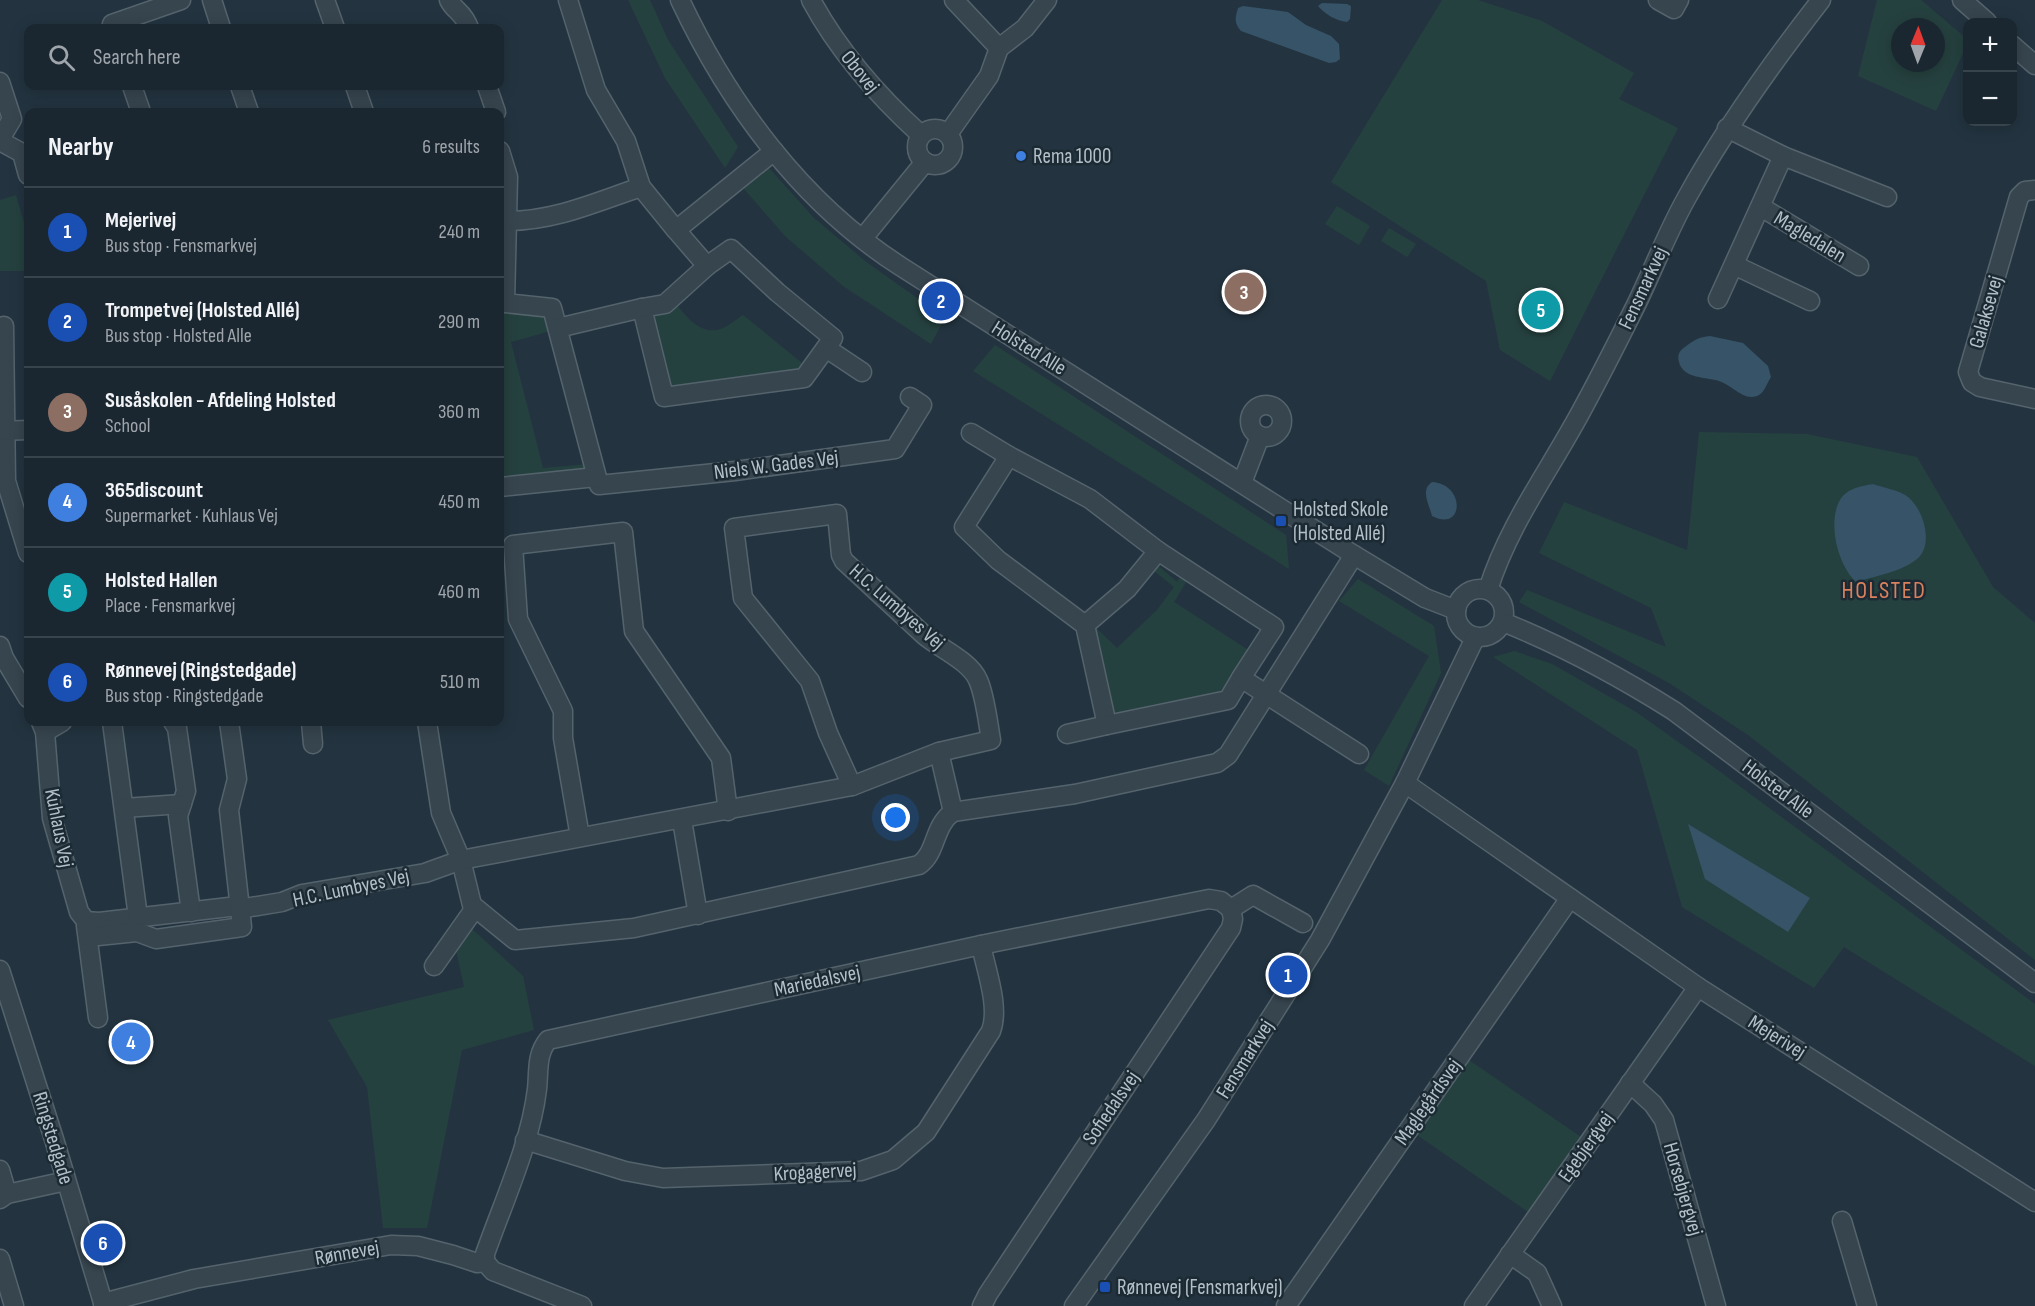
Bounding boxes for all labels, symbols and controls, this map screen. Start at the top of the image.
north arrow [1891,18,1945,72]
map controls [1963,18,2017,126]
button: + [1963,18,2017,72]
search box [24,24,504,90]
icon: search [45,41,78,74]
text: Search here [93,44,180,71]
street label: Obovej [835,46,885,98]
button: − [1963,72,2017,126]
text: Nearby [48,132,114,163]
text: 6 results [422,135,480,159]
place label: Rema 1000 [1033,144,1111,169]
marker: Rema 1000 [1014,149,1028,163]
street label: Magledalen [1770,206,1850,268]
text: Mejerivej [105,207,176,234]
text: 1 [64,220,71,244]
text: 240 m [439,220,480,244]
text: Bus stop · Fensmarkvej [105,234,257,258]
street label: Fensmarkvej [1613,243,1673,333]
pin: 3 [1224,270,1264,314]
street label: Galaksevej [1964,273,2008,351]
pin: 2 [922,278,960,324]
pin: 5 [1522,288,1560,332]
text: Trompetvej (Holsted Allé) [105,297,300,324]
text: 2 [63,310,72,334]
text: 290 m [438,310,480,334]
street label: Holsted Alle [987,315,1071,381]
text: Bus stop · Holsted Alle [105,324,252,348]
text: Susåskolen - Afdeling Holsted [105,387,336,414]
text: 3 [63,400,72,424]
text: 360 m [438,400,480,424]
text: School [105,414,150,438]
street label: Niels W. Gades Vej [712,445,840,485]
text: 365discount [105,477,203,504]
text: 4 [63,490,72,514]
text: 450 m [439,490,480,514]
place label: Holsted Skole (Holsted Allé) [1293,497,1388,546]
text: Supermarket · Kuhlaus Vej [105,504,278,528]
marker: Holsted Skole (Holsted Allé) [1274,514,1288,528]
street label: H.C. Lumbyes Vej [844,559,950,655]
text: Holsted Hallen [105,567,218,594]
district label: HOLSTED [1842,576,1926,605]
text: 5 [63,580,72,604]
text: 460 m [438,580,480,604]
text: Place · Fensmarkvej [105,594,235,618]
text: Rønnevej (Ringstedgade) [105,657,296,684]
text: 6 [63,670,72,694]
text: 510 m [440,670,480,694]
text: Bus stop · Ringstedgade [105,684,263,708]
street label: Holsted Alle [1737,754,1819,824]
street label: Kuhlaus Vej [39,787,79,869]
your location [881,803,910,832]
street label: H.C. Lumbyes Vej [290,863,412,913]
pin: 1 [1268,952,1308,998]
street label: Mariedalsvej [772,960,862,1002]
street label: Mejerivej [1744,1010,1810,1064]
street label: Fensmarkvej [1211,1015,1279,1103]
pin: 4 [112,1020,150,1064]
street label: Maglegårdsvej [1389,1054,1467,1150]
street label: Sofiedalsvej [1077,1066,1145,1150]
street label: Ringstedgade [27,1089,79,1187]
street label: Egebjergvej [1553,1107,1619,1187]
street label: Horsebjergvej [1658,1140,1708,1238]
street label: Krogagervej [773,1157,857,1187]
pin: 6 [84,1220,122,1266]
street label: Rønnevej [313,1235,381,1271]
place label: Rønnevej (Fensmarkvej) [1117,1275,1282,1300]
marker: Rønnevej (Fensmarkvej) [1098,1280,1112,1294]

